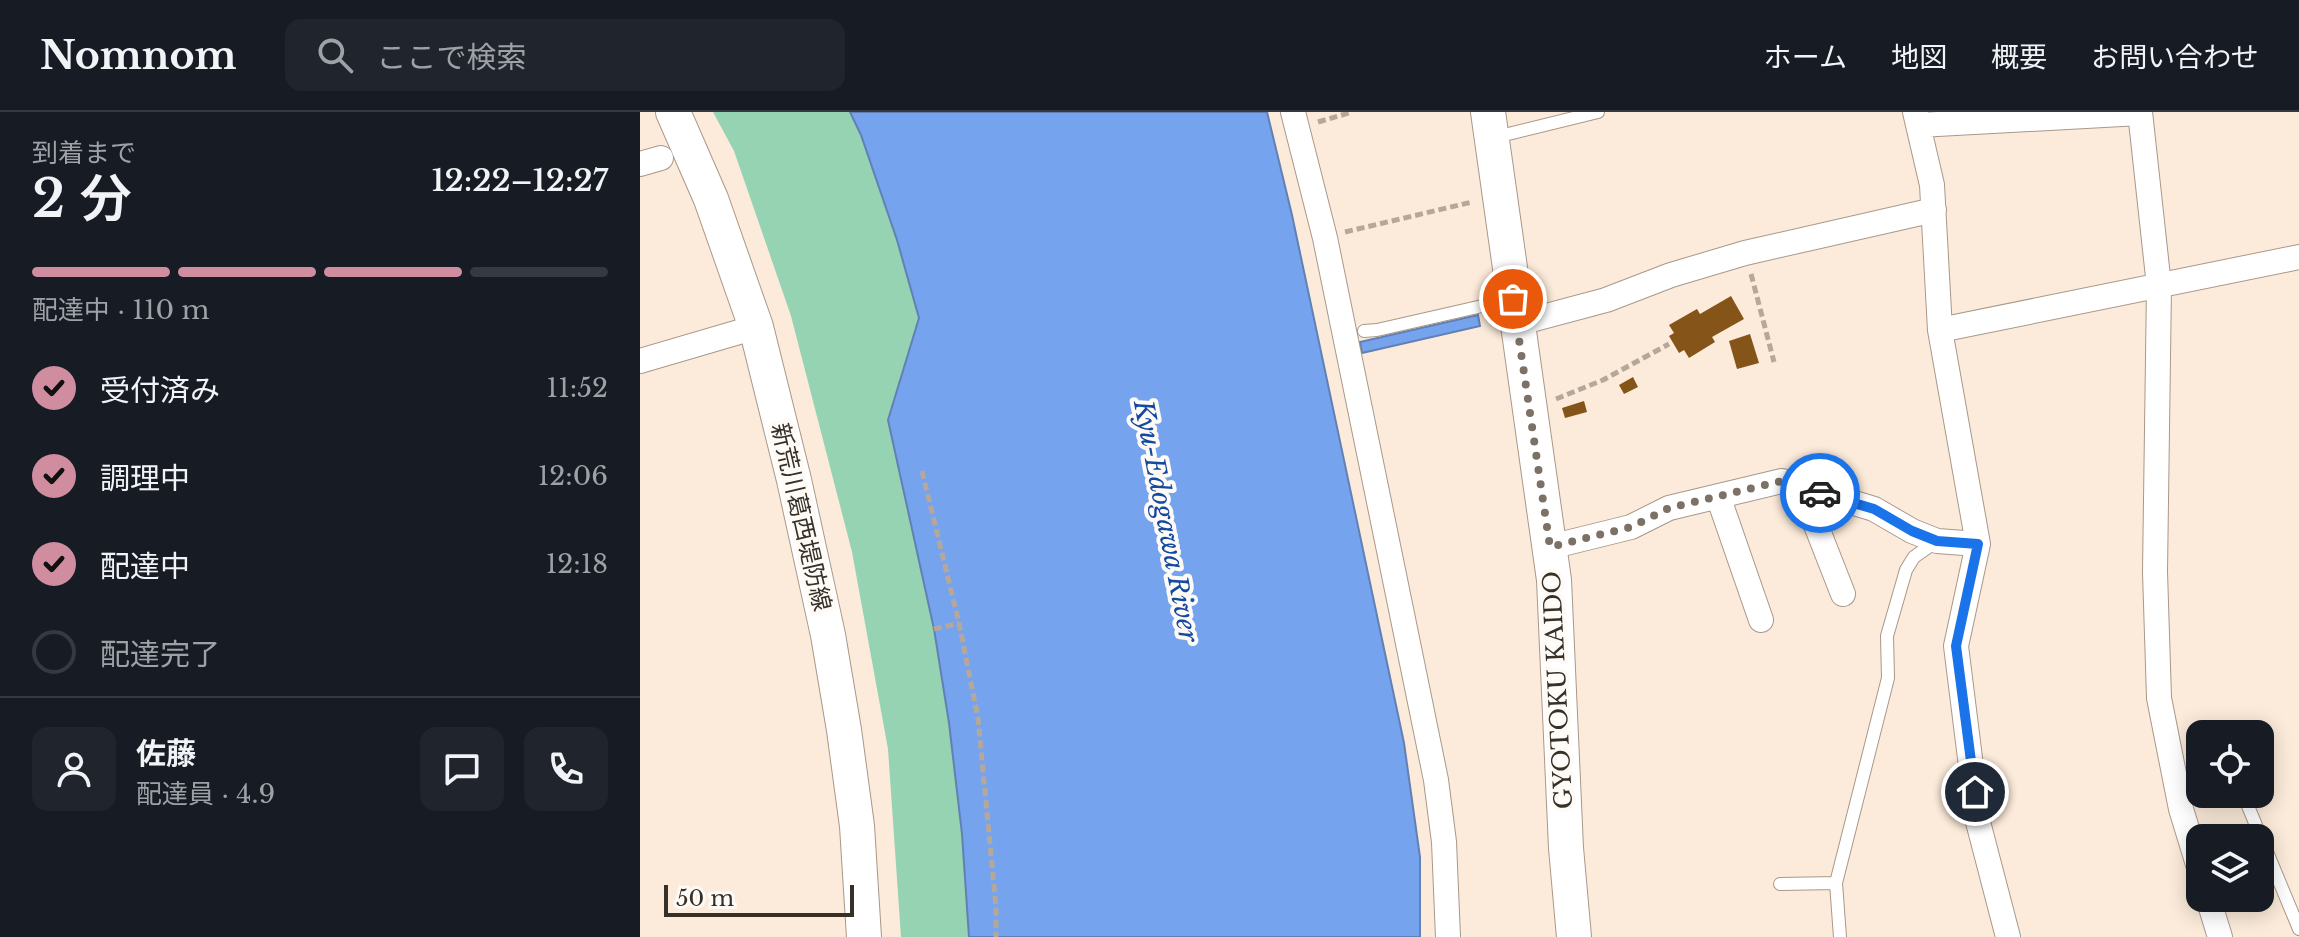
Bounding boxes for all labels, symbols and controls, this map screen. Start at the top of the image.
search box [285,19,845,91]
text: Nomnom [40,32,237,79]
icon: search [313,33,357,77]
text: ここで検索 [377,39,527,76]
text: ホーム [1764,40,1847,75]
text: 地図 [1891,40,1947,75]
text: 概要 [1991,40,2047,75]
text: お問い合わせ [2091,40,2259,75]
text: 到着まで [32,137,136,169]
text: 12:22–12:27 [431,162,608,199]
text: 2 分 [32,167,131,231]
pin [1479,265,1547,333]
icon: bag [1491,277,1535,321]
text: 配達中 · 110 m [32,294,209,326]
icon: check [32,366,76,410]
text: 受付済み [100,372,220,409]
text: 11:52 [547,372,608,404]
water label: Kyu-Edogawa River [1127,396,1205,646]
street label: 新荒川葛西堤防線 [766,420,837,614]
courier [1780,453,1860,533]
icon: check [32,454,76,498]
text: 調理中 [100,460,190,497]
text: 12:06 [538,460,608,492]
icon: car [1798,471,1842,515]
icon: check [32,542,76,586]
text: 配達中 [100,548,190,585]
text: 12:18 [546,548,608,580]
street label: GYOTOKU KAIDO [1537,570,1578,810]
text: 配達完了 [100,636,220,673]
map controls [2186,720,2274,912]
button: locate [2186,720,2274,808]
button: person [32,727,116,811]
button: chat [420,727,504,811]
button: phone [524,727,608,811]
text: 佐藤 [136,735,196,772]
pin [1941,758,2009,826]
icon: home [1953,770,1997,814]
text: 配達員 · 4.9 [136,778,275,810]
button: layers [2186,824,2274,912]
scale bar [664,881,854,917]
text: 50 m [676,885,734,912]

